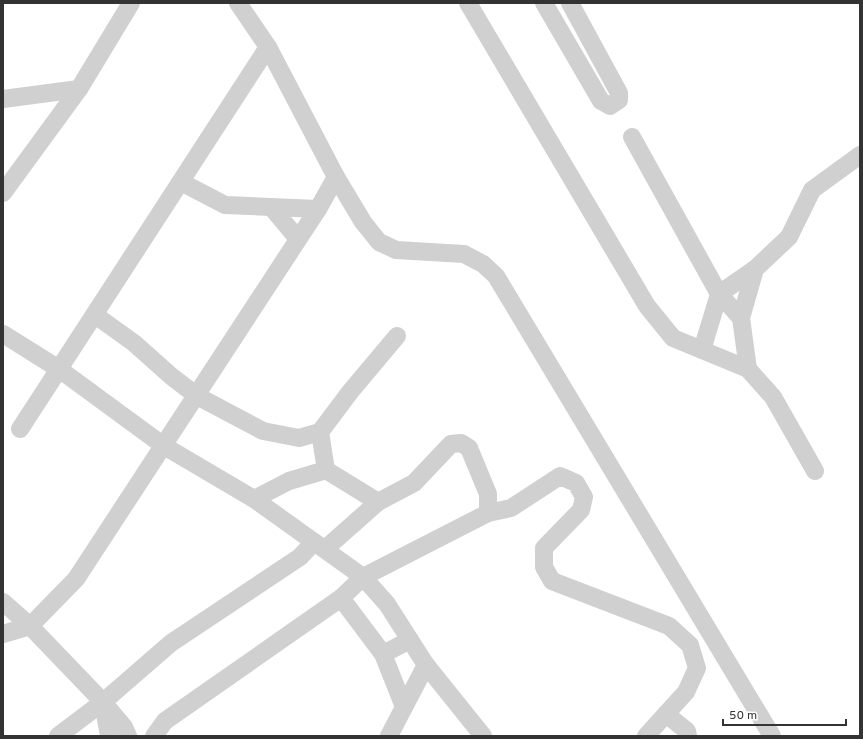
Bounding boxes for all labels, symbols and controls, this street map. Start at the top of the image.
scale bar [723,701,846,727]
text: 50 m [729,708,757,724]

